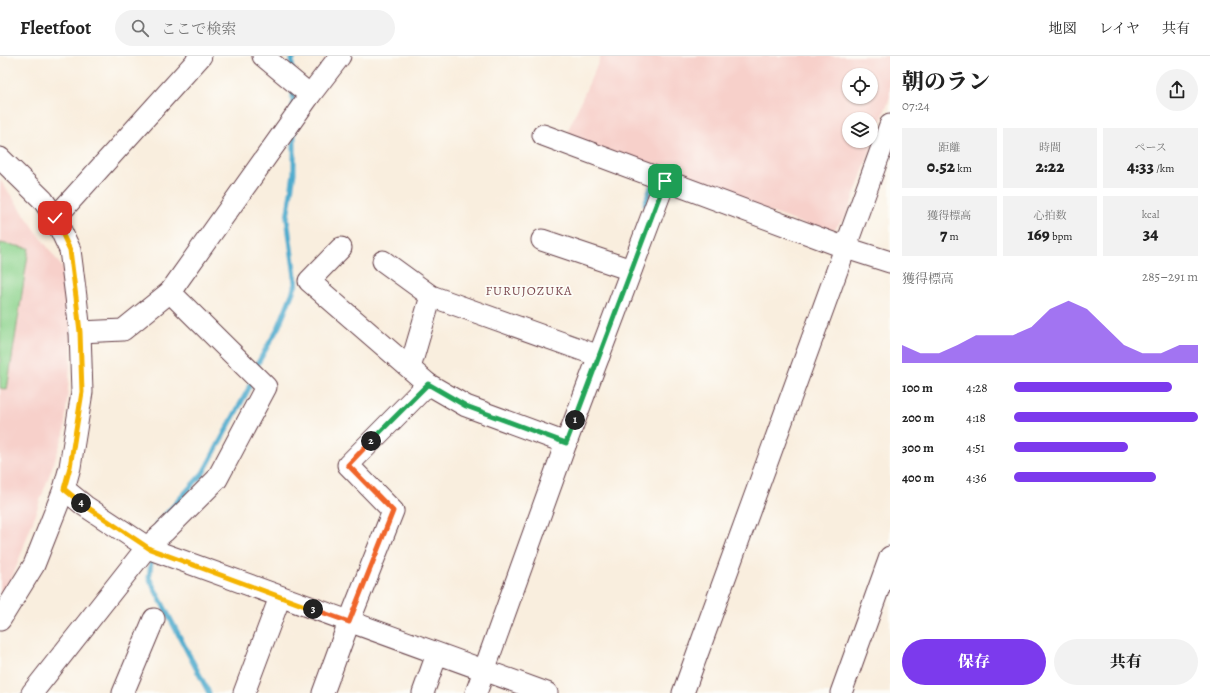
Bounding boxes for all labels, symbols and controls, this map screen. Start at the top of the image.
search box [115,10,395,46]
text: Fleetfoot [20,15,91,41]
icon: search [129,17,151,39]
text: ここで検索 [161,19,236,39]
text: 地図 [1049,19,1077,38]
text: レイヤ [1099,19,1140,38]
text: 共有 [1162,19,1190,38]
text: 朝のラン [902,67,990,97]
map controls [842,68,878,148]
button: locate [842,68,878,104]
button: share [1156,69,1198,111]
text: 07:24 [902,97,930,114]
button: layers [842,112,878,148]
text: 距離 [938,140,960,155]
text: 時間 [1039,140,1061,155]
text: ペース [1134,140,1167,155]
text: 0.52 [927,155,955,178]
text: 2:22 [1036,155,1064,178]
text: 4:33 [1127,155,1154,178]
text: km [955,161,972,176]
text: /km [1154,161,1174,176]
pin [648,164,682,198]
icon: arrive [654,170,676,192]
pin [38,201,72,235]
icon: check [44,207,66,229]
text: kcal [1142,207,1159,222]
text: 獲得標高 [927,208,971,223]
text: 心拍数 [1033,208,1066,223]
text: 34 [1143,222,1158,245]
text: 7 [940,223,947,246]
text: 169 [1028,223,1050,246]
text: m [947,229,959,244]
text: bpm [1050,229,1072,244]
text: 285–291 m [1142,268,1198,285]
text: 獲得標高 [902,270,954,287]
district label: FURUJOZUKA [485,282,573,299]
text: 100 m [902,379,933,396]
text: 4:28 [966,379,987,396]
text: 200 m [902,409,935,426]
text: 4:18 [966,409,986,426]
pin: 1 [565,410,585,430]
text: 1 [573,412,577,427]
pin: 2 [361,431,381,451]
text: 2 [368,433,374,448]
text: 300 m [902,439,934,456]
text: 4:51 [966,439,985,456]
text: 400 m [902,469,934,486]
text: 4:36 [966,469,986,486]
pin: 4 [71,493,91,513]
text: 4 [78,495,84,510]
pin: 3 [303,599,323,619]
text: 3 [311,601,315,616]
button: 保存 [902,639,1046,685]
button: 共有 [1054,639,1198,685]

